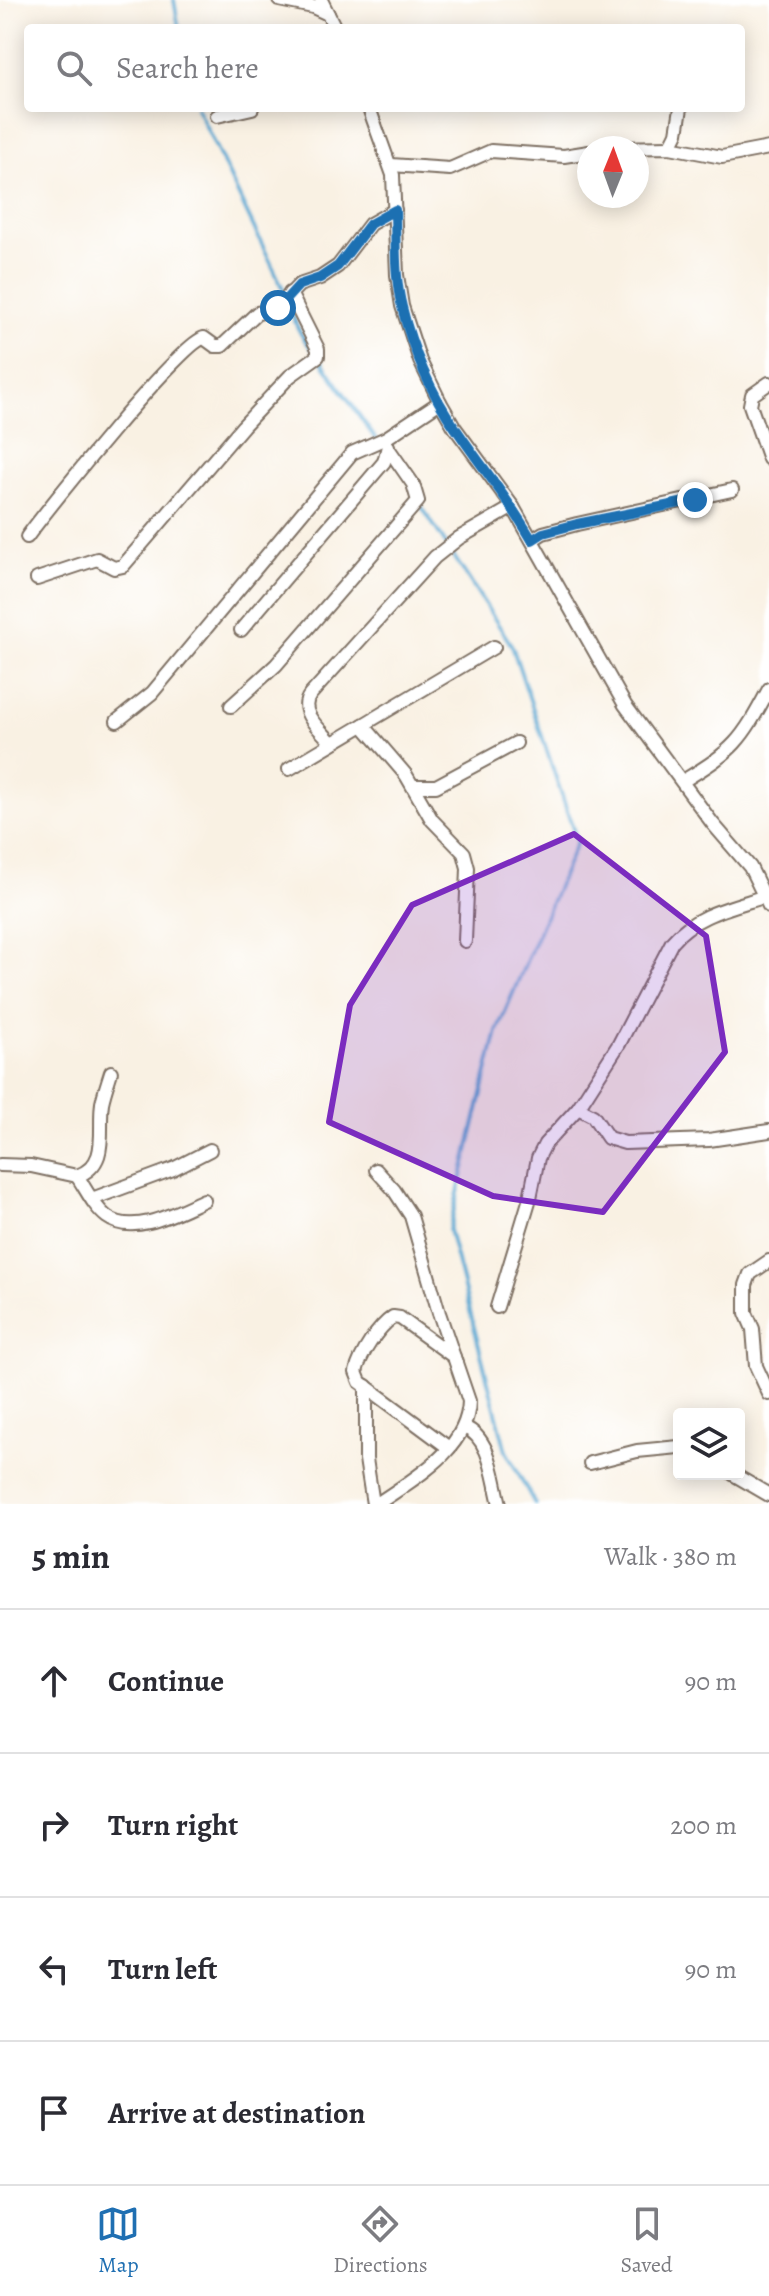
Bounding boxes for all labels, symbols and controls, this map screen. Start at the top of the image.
search box [24,24,745,112]
icon: search [52,46,96,90]
text: Search here [116,48,259,88]
north arrow [577,136,649,208]
route start [260,290,296,326]
route end [677,482,713,518]
map controls [673,1408,745,1480]
button: layers [673,1408,745,1480]
text: 5 min [32,1533,110,1580]
text: Walk · 380 m [604,1539,737,1574]
icon: ahead [32,1659,76,1703]
text: Continue [108,1661,224,1701]
text: 90 m [685,1664,737,1699]
icon: right [32,1803,76,1847]
text: Turn right [108,1805,238,1845]
text: 200 m [670,1808,737,1843]
icon: left [32,1947,76,1991]
text: Turn left [108,1949,217,1989]
text: 90 m [685,1952,737,1987]
icon: arrive [32,2091,76,2135]
text: Arrive at destination [108,2093,365,2133]
tab: Map [96,2202,140,2280]
tab: Directions [333,2202,428,2280]
tab: Saved [620,2202,673,2280]

